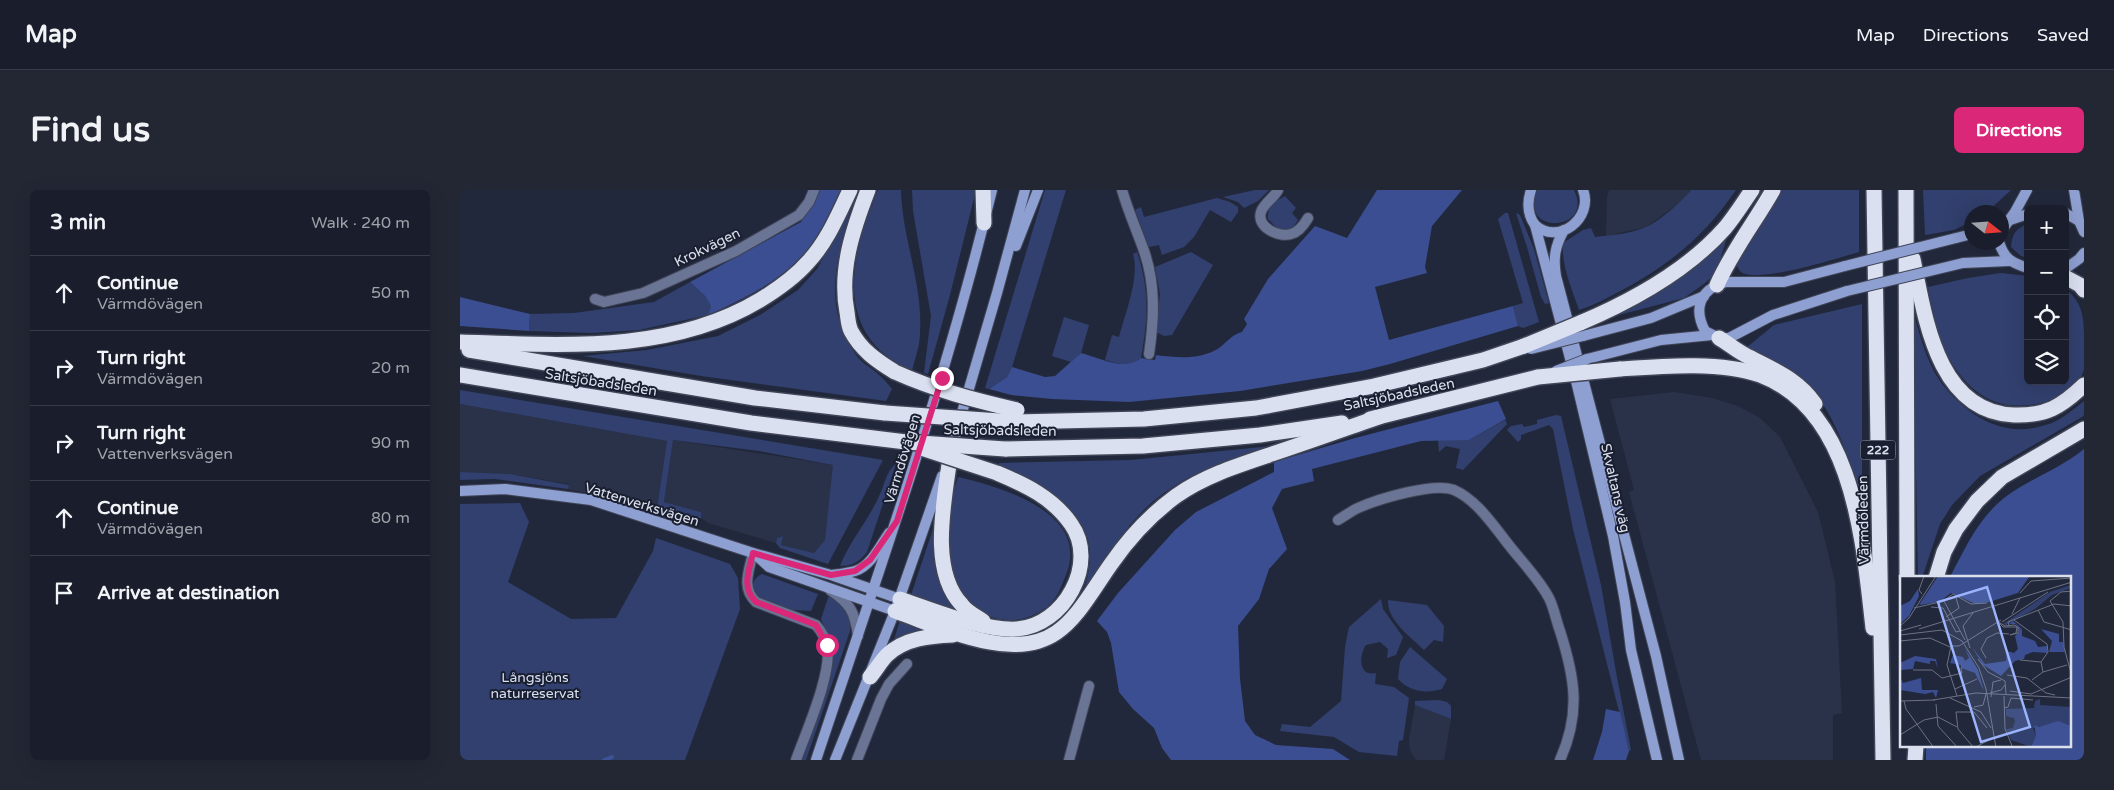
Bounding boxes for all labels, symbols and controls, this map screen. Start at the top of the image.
text: Map [25,20,77,49]
text: Map [1856,24,1895,46]
text: Directions [1923,24,2009,46]
text: Saved [2037,24,2089,46]
button: Directions [1954,107,2084,153]
text: Find us [30,109,150,151]
north arrow [1964,205,2009,250]
map controls [2024,205,2069,385]
button: + [2024,205,2069,250]
text: 3 min [50,210,106,235]
text: Walk · 240 m [311,213,410,233]
street label: Krokvägen [672,224,743,271]
button: − [2024,250,2069,295]
text: Continue [97,272,179,294]
icon: ahead [50,279,78,307]
text: 50 m [371,283,410,303]
text: Värmdövägen [97,294,203,314]
button: locate [2024,295,2069,340]
button: layers [2024,340,2069,385]
text: Turn right [97,347,185,369]
icon: right [50,354,78,382]
text: 20 m [371,358,410,378]
street label: Saltsjöbadsleden [544,365,658,400]
route end [931,367,954,390]
text: Värmdövägen [97,369,203,389]
street label: Saltsjöbadsleden [1342,374,1456,415]
street label: Värmdövägen [881,412,924,506]
street label: Saltsjöbadsleden [943,421,1057,440]
text: Turn right [97,422,185,444]
icon: right [50,429,78,457]
text: 90 m [371,433,410,453]
road number: 222 [1860,440,1896,460]
street label: Skvaltans väg [1597,442,1634,534]
text: Vattenverksvägen [97,444,233,464]
street label: Värmdöleden [1854,475,1873,565]
street label: Vattenverksvägen [583,479,701,530]
text: Continue [97,497,179,519]
icon: ahead [50,504,78,532]
text: 80 m [371,508,410,528]
text: Värmdövägen [97,519,203,539]
inset map [1900,576,2072,748]
icon: arrive [50,579,78,607]
text: Arrive at destination [97,582,280,604]
route start [816,634,839,657]
park label: Långsjöns naturreservat [491,669,580,702]

